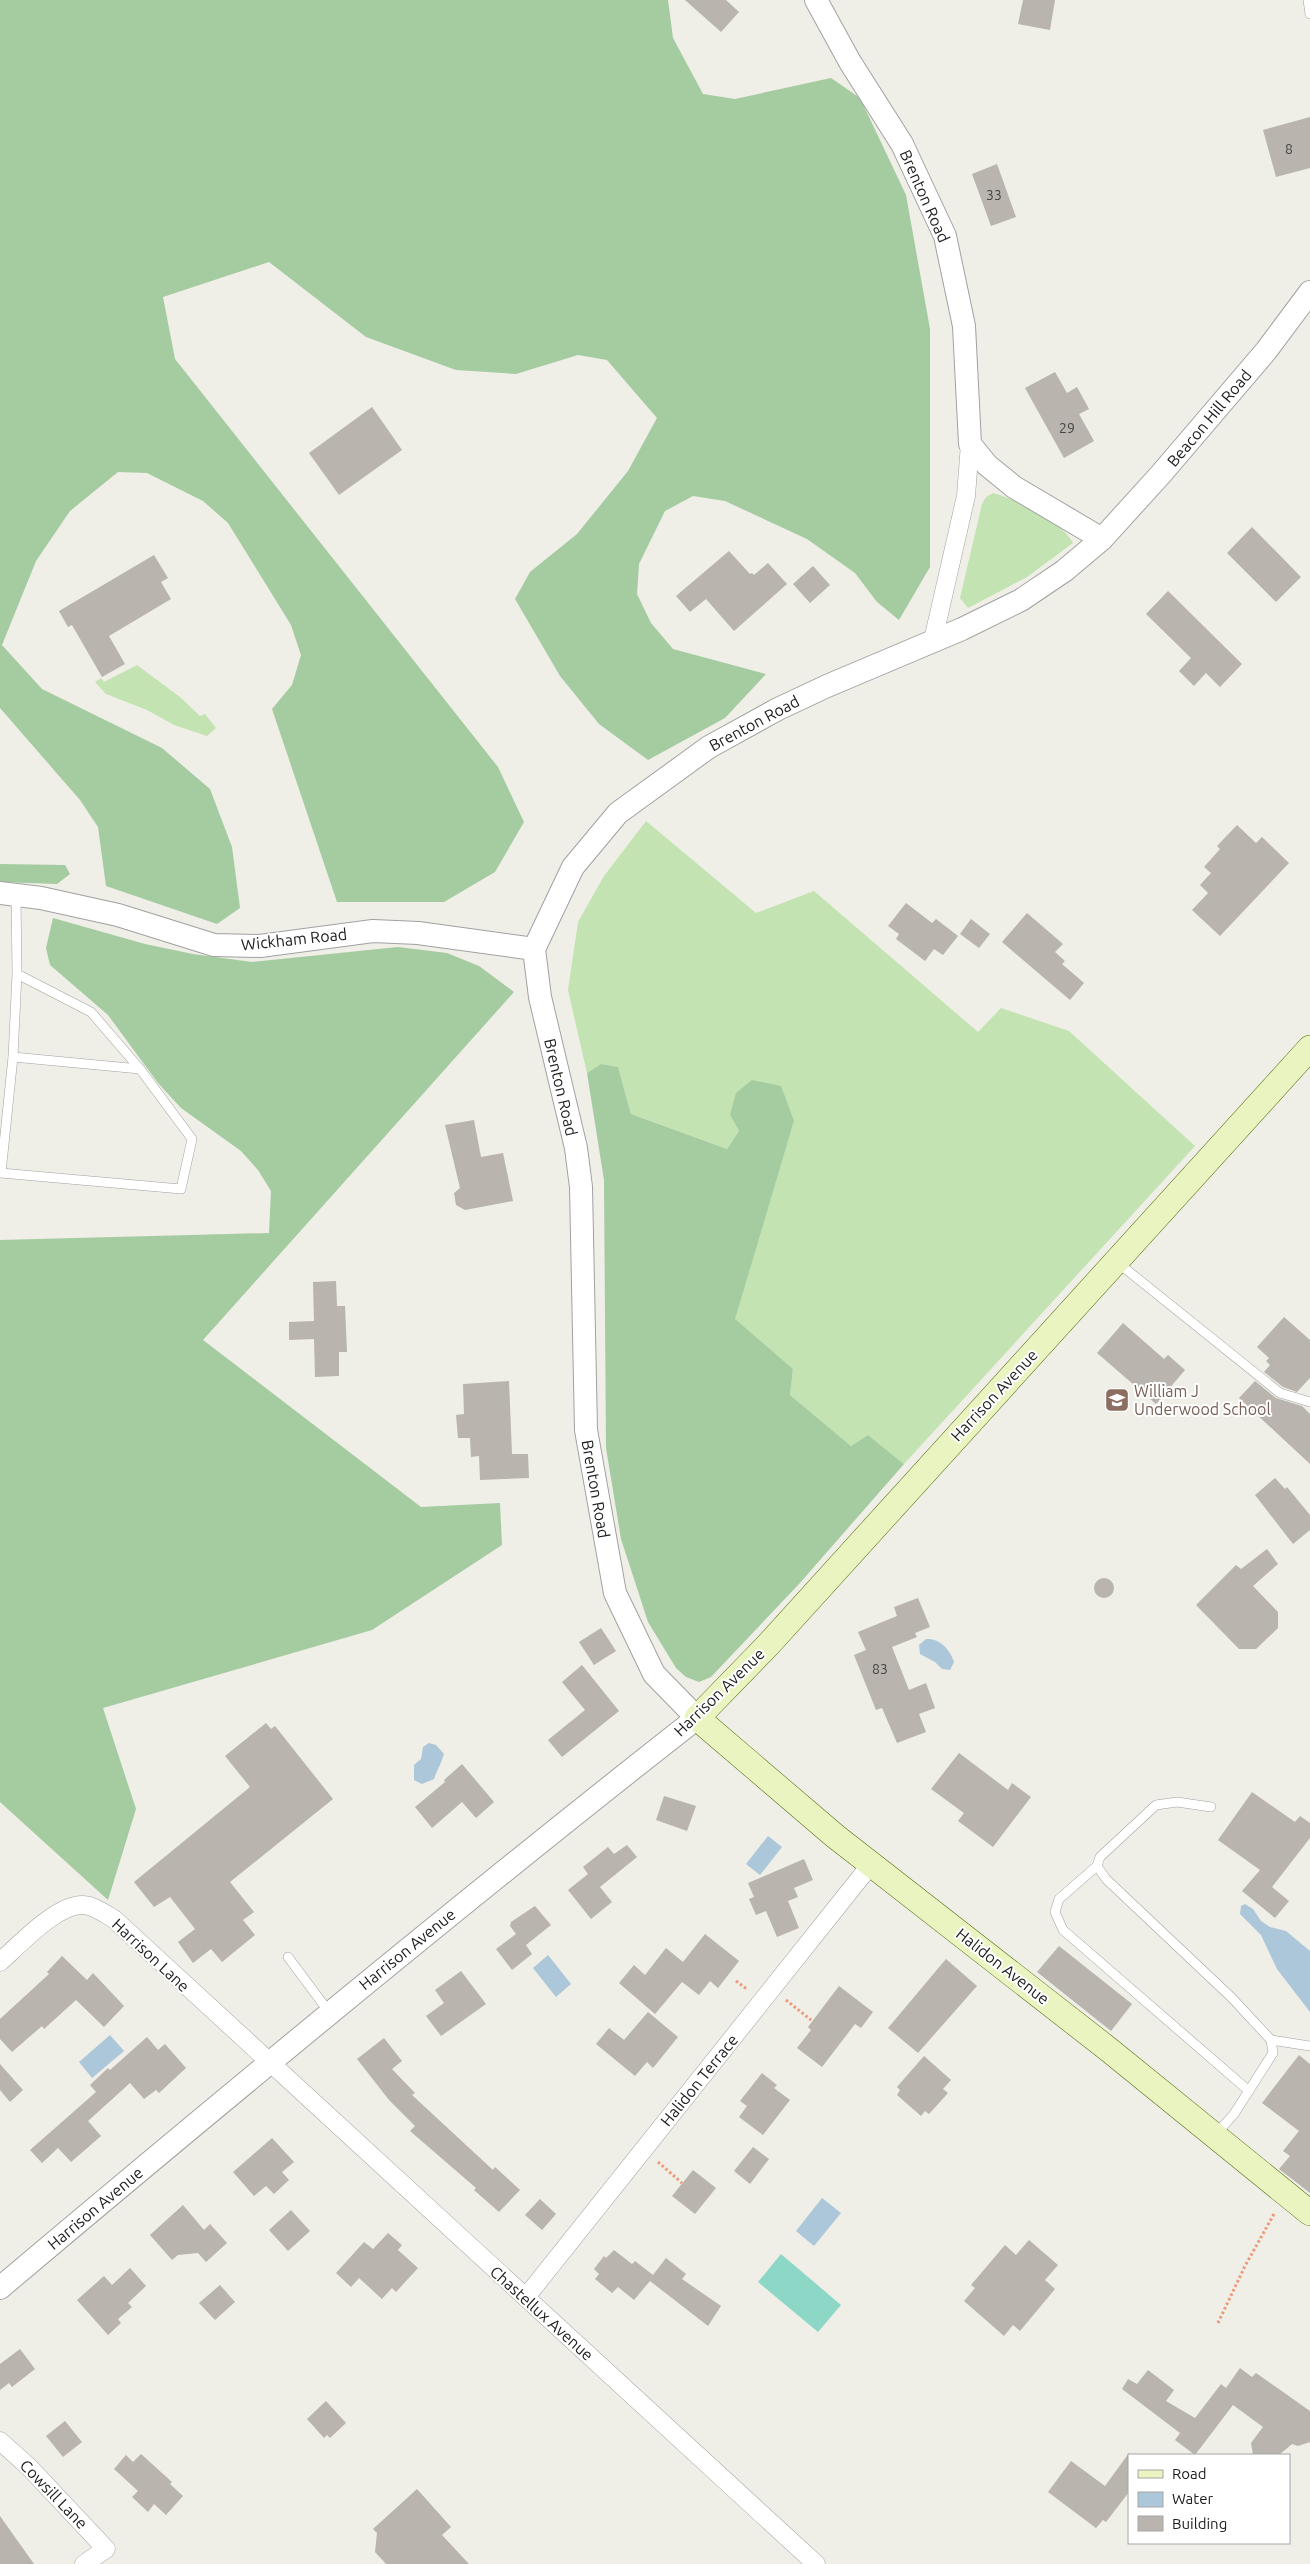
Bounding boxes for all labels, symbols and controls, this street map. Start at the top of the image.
house number: 8 [1285,141,1293,157]
street label: Brenton Road [897,147,953,245]
house number: 33 [986,187,1002,203]
street label: Beacon Hill Road [1163,366,1255,470]
house number: 29 [1059,420,1075,436]
street label: Brenton Road [706,692,802,754]
street label: Wickham Road [240,924,348,954]
street label: Brenton Road [541,1037,581,1137]
street label: Harrison Avenue [947,1346,1041,1444]
place label: William J Underwood School [1134,1382,1271,1418]
school or university icon: William J Underwood School [1104,1387,1130,1413]
street label: Brenton Road [578,1438,614,1540]
street label: Harrison Avenue [670,1644,768,1740]
house number: 83 [872,1661,888,1677]
street label: Harrison Avenue [355,1905,459,1993]
street label: Harrison Lane [109,1915,193,1995]
street label: Halidon Avenue [953,1924,1053,2008]
street label: Halidon Terrace [657,2031,741,2129]
street label: Harrison Avenue [44,2163,146,2253]
street label: Chastellux Avenue [487,2262,597,2364]
legend [1128,2454,1290,2544]
street label: Cowsill Lane [17,2456,91,2532]
text: Road [1172,2465,1207,2482]
text: Water [1172,2490,1213,2507]
text: Building [1172,2515,1227,2532]

